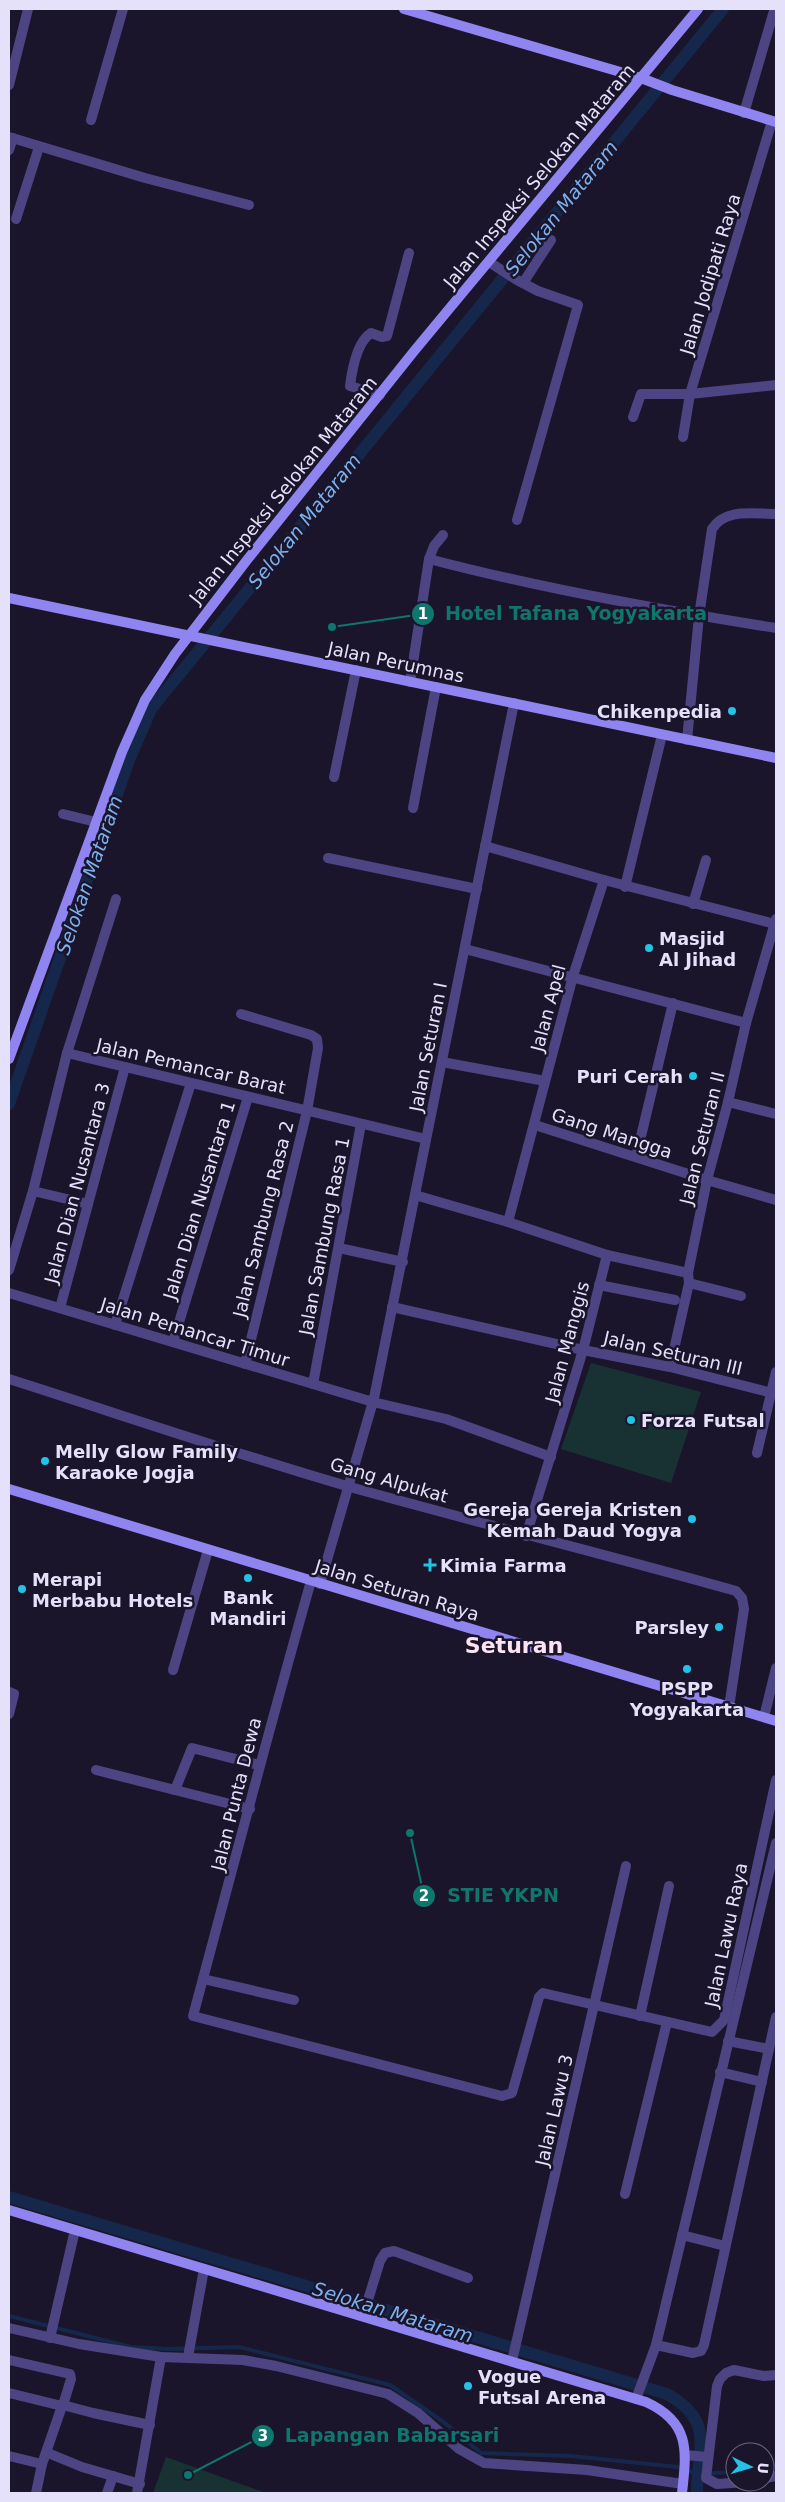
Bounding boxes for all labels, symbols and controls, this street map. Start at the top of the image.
street label: Jalan Inspeksi Selokan Mataram [439,60,639,292]
water label: Selokan Mataram [500,136,622,280]
street label: Jalan Jodipati Raya [675,191,744,358]
street label: Jalan Inspeksi Selokan Mataram [185,372,381,608]
water label: Selokan Mataram [243,449,365,593]
callout: Hotel Tafana Yogyakarta [410,597,717,631]
text: Hotel Tafana Yogyakarta [445,602,707,624]
text: 1 [418,605,428,623]
street label: Jalan Perumnas [325,637,466,687]
place label: Chikenpedia [597,701,722,722]
marker: Chikenpedia [726,705,738,717]
water label: Selokan Mataram [51,793,127,957]
place label: Masjid Al Jihad [659,928,736,970]
marker: Masjid Al Jihad [643,942,655,954]
street label: Jalan Apel [526,962,570,1055]
street label: Jalan Seturan I [405,981,451,1114]
street label: Jalan Pemancar Barat [93,1034,288,1098]
place label: Puri Cerah [576,1066,683,1087]
street label: Jalan Seturan II [675,1069,729,1208]
marker: Puri Cerah [687,1070,699,1082]
street label: Jalan Dian Nusantara 3 [40,1080,114,1287]
street label: Jalan Dian Nusantara 1 [158,1098,239,1303]
street label: Gang Mangga [549,1104,675,1162]
street label: Jalan Sambung Rasa 2 [228,1119,298,1320]
street label: Jalan Sambung Rasa 1 [294,1135,354,1338]
street label: Jalan Manggis [540,1279,593,1406]
street label: Jalan Pemancar Timur [97,1293,293,1371]
street label: Jalan Seturan III [601,1327,745,1379]
place label: Forza Futsal [641,1410,765,1431]
marker: Forza Futsal [625,1414,637,1426]
place label: Melly Glow Family Karaoke Jogja [55,1441,238,1483]
street label: Gang Alpukat [328,1453,450,1507]
marker: Melly Glow Family Karaoke Jogja [39,1455,51,1467]
place label: Gereja Gereja Kristen Kemah Daud Yogya [463,1499,682,1541]
marker: Gereja Gereja Kristen Kemah Daud Yogya [686,1513,698,1525]
street label: Jalan Seturan Raya [311,1555,482,1625]
place label: Kimia Farma [440,1555,567,1576]
marker: Kimia Farma [424,1559,436,1571]
place label: Merapi Merbabu Hotels [32,1569,193,1611]
marker: Bank Mandiri [242,1572,254,1584]
marker: Merapi Merbabu Hotels [16,1583,28,1595]
place label: Bank Mandiri [210,1587,286,1629]
place label: Parsley [634,1617,709,1638]
marker: Parsley [713,1621,725,1633]
district label: Seturan [465,1633,563,1658]
marker: PSPP Yogyakarta [681,1663,693,1675]
place label: PSPP Yogyakarta [629,1678,744,1720]
street label: Jalan Punta Dewa [207,1715,265,1874]
street label: Jalan Lawu Raya [700,1861,752,2010]
callout: STIE YKPN [412,1879,569,1913]
text: STIE YKPN [447,1884,559,1906]
text: 2 [419,1887,429,1905]
street label: Jalan Lawu 3 [531,2052,577,2169]
water label: Selokan Mataram [310,2277,476,2347]
place label: Vogue Futsal Arena [478,2366,606,2408]
marker: Vogue Futsal Arena [462,2380,474,2392]
callout: Lapangan Babarsari [250,2419,510,2453]
text: Lapangan Babarsari [285,2424,499,2446]
text: 3 [258,2427,268,2445]
north arrow [725,2442,775,2492]
text: U [754,2462,771,2474]

